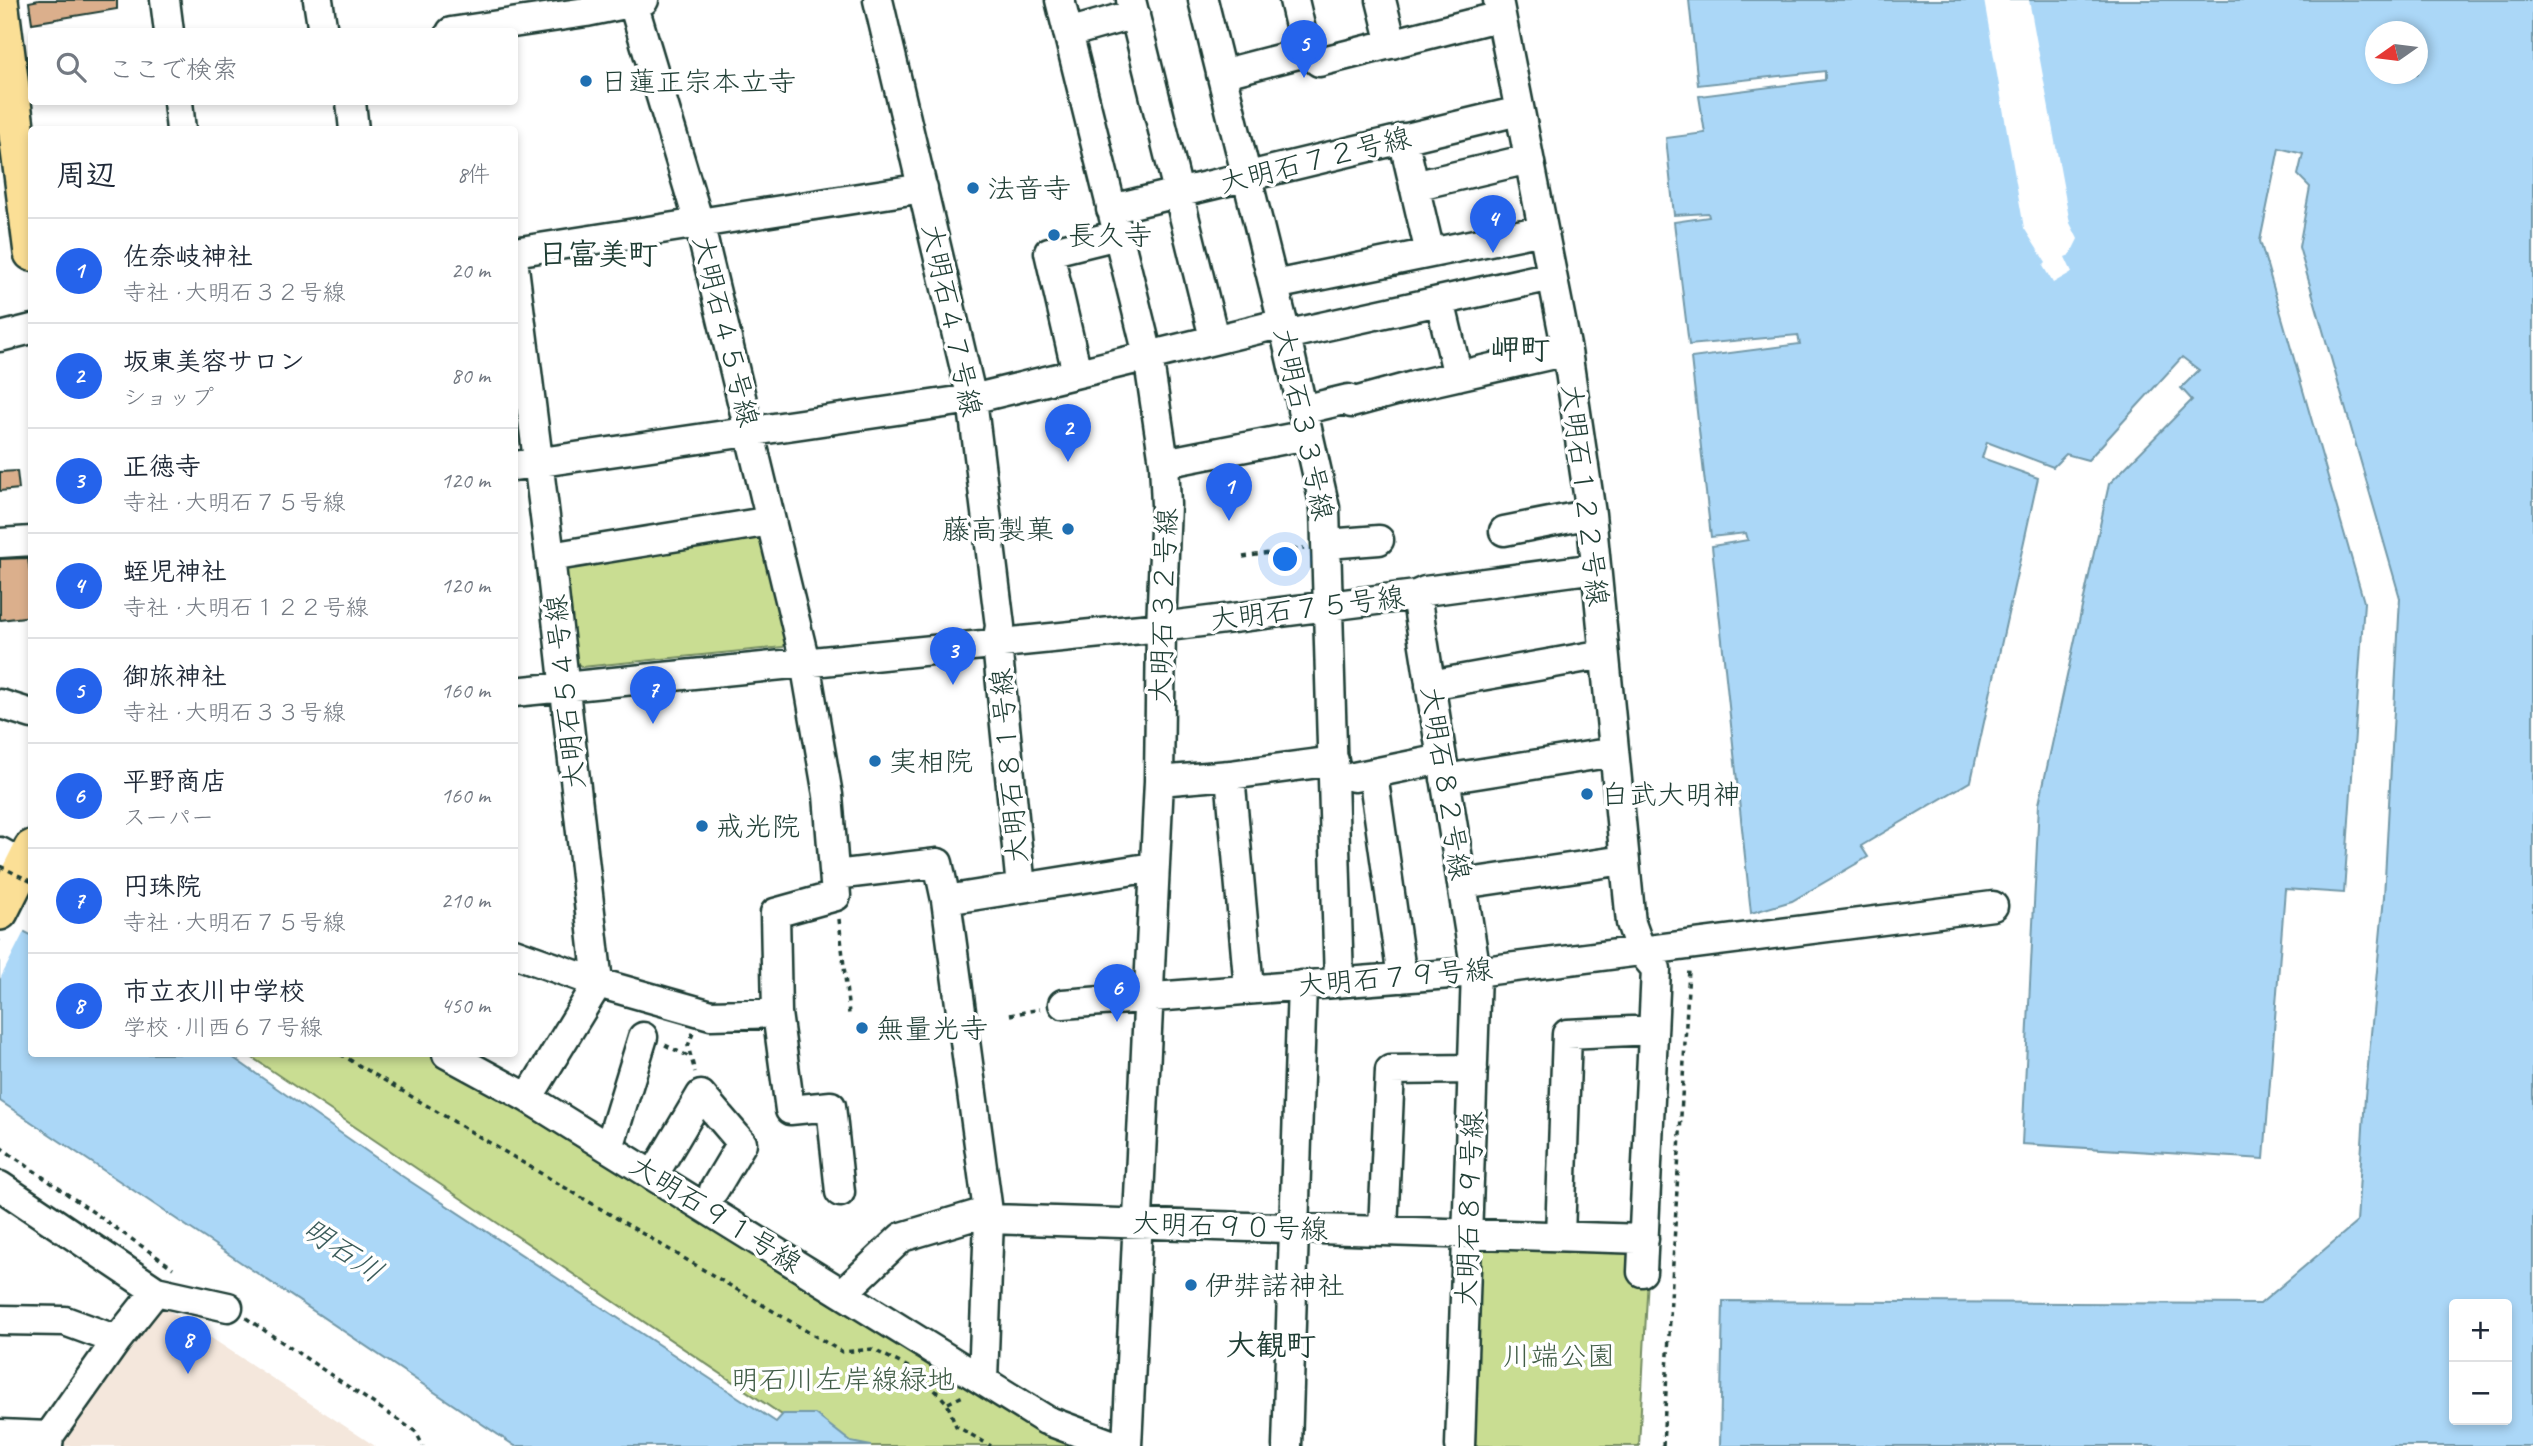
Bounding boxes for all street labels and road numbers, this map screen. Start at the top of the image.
street label: 大明石７２号線 [1216,119,1414,201]
street label: 大明石４７号線 [915,220,989,420]
street label: 大明石４５号線 [685,232,767,430]
street label: 大明石３３号線 [1267,324,1341,524]
street label: 大明石１２２号線 [1554,382,1616,608]
street label: 大明石３２号線 [1142,507,1184,705]
street label: 大明石７５号線 [1208,579,1406,637]
street label: 大明石５４号線 [537,593,593,791]
street label: 大明石８１号線 [983,667,1035,865]
street label: 大明石８２号線 [1413,683,1479,883]
street label: 大明石７９号線 [1296,951,1494,1003]
street label: 大明石８９号線 [1448,1110,1490,1308]
street label: 大明石９１号線 [624,1147,808,1281]
street label: 大明石９０号線 [1131,1205,1329,1247]

